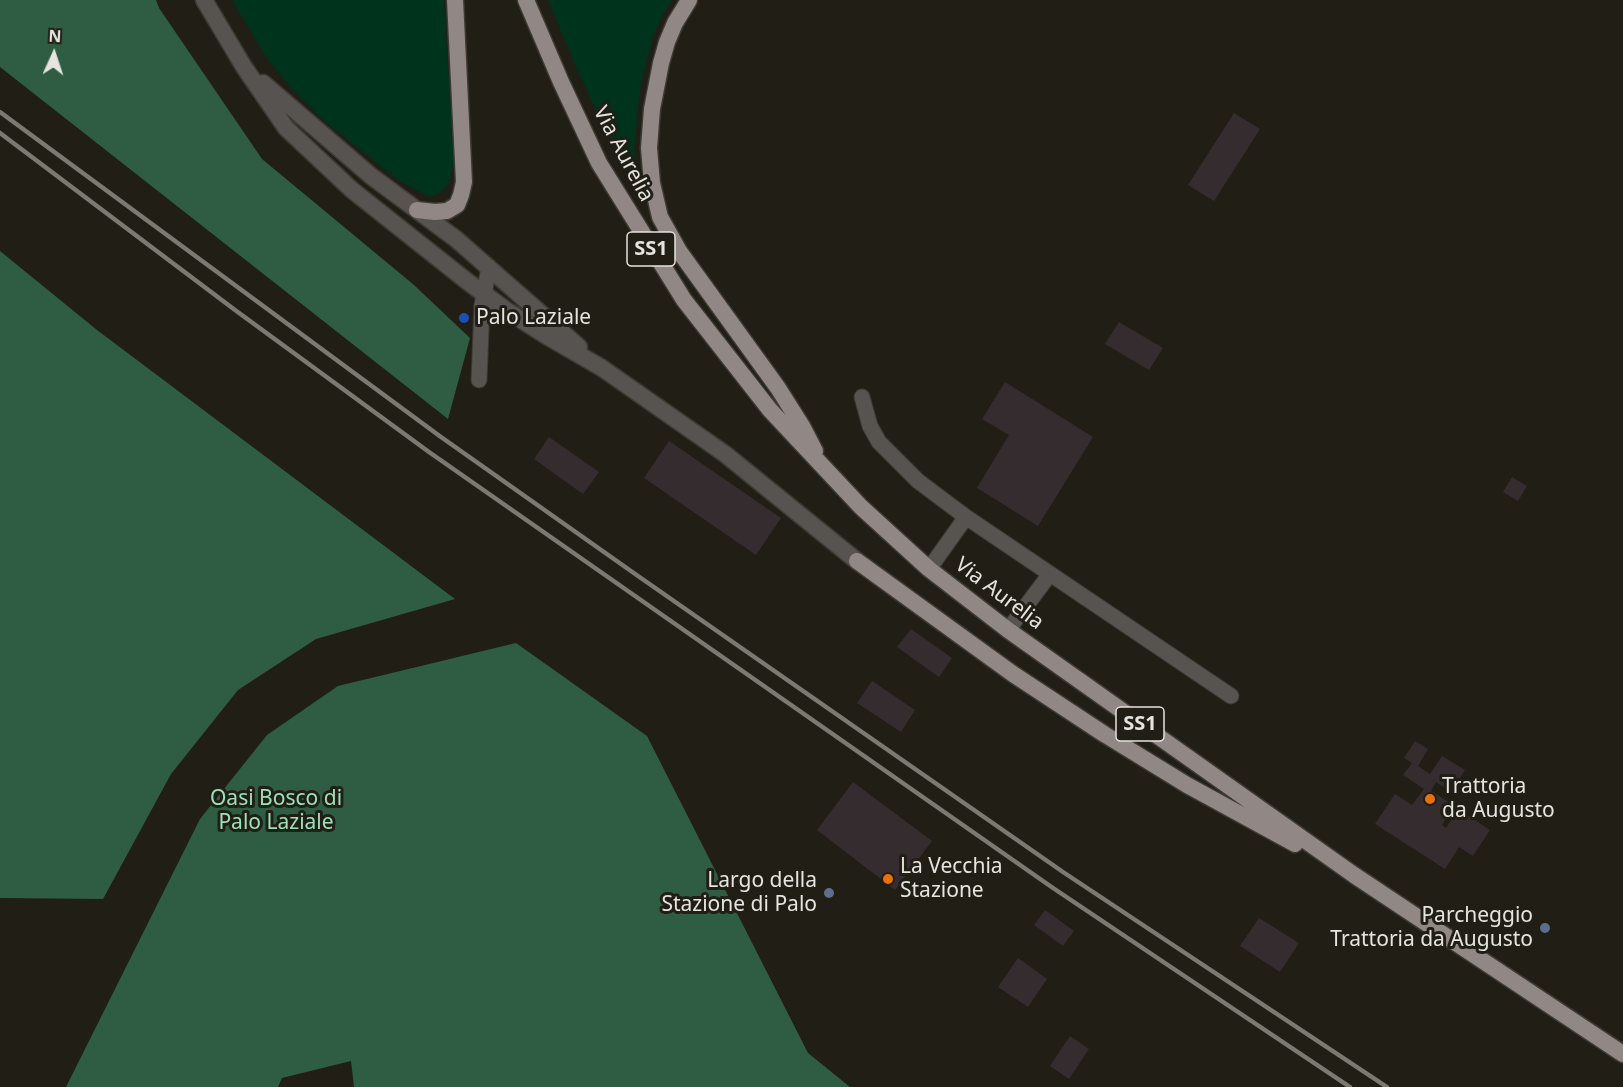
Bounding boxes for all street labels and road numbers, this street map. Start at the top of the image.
street label: Via Aurelia [587,102,659,206]
road number: SS1 [627,232,675,266]
street label: Via Aurelia [950,553,1048,635]
road number: SS1 [1116,707,1164,741]

